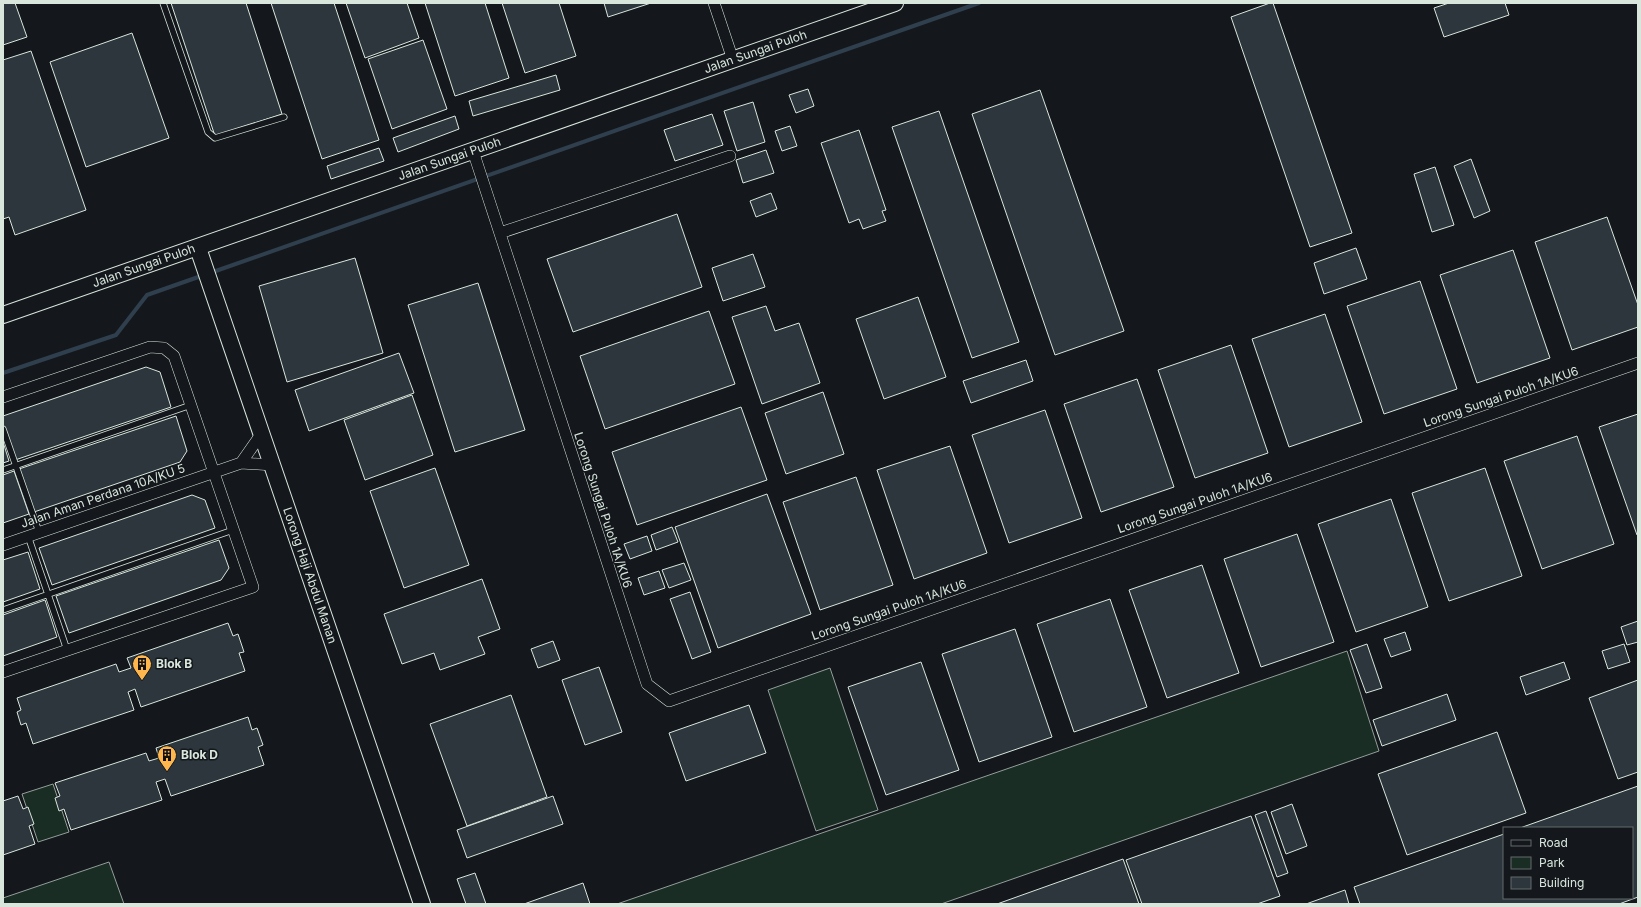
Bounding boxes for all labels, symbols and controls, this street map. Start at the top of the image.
street label: Jalan Sungai Puloh [702,26,809,76]
street label: Jalan Sungai Puloh [396,133,503,183]
street label: Jalan Sungai Puloh [90,240,197,290]
street label: Lorong Sungai Puloh 1A/KU6 [1421,363,1580,430]
street label: Lorong Sungai Puloh 1A/KU6 [571,430,636,590]
street label: Jalan Aman Perdana 10A/KU 5 [19,460,187,531]
street label: Lorong Sungai Puloh 1A/KU6 [1115,469,1274,536]
street label: Lorong Haji Abdul Manan [280,505,341,645]
street label: Lorong Sungai Puloh 1A/KU6 [809,576,968,643]
building icon: Blok B [131,653,153,681]
place label: Blok B [156,656,192,671]
building icon: Blok D [156,744,178,772]
place label: Blok D [181,747,218,762]
legend [1503,827,1633,899]
text: Road [1539,835,1568,850]
text: Park [1539,855,1565,870]
text: Building [1539,875,1584,890]

